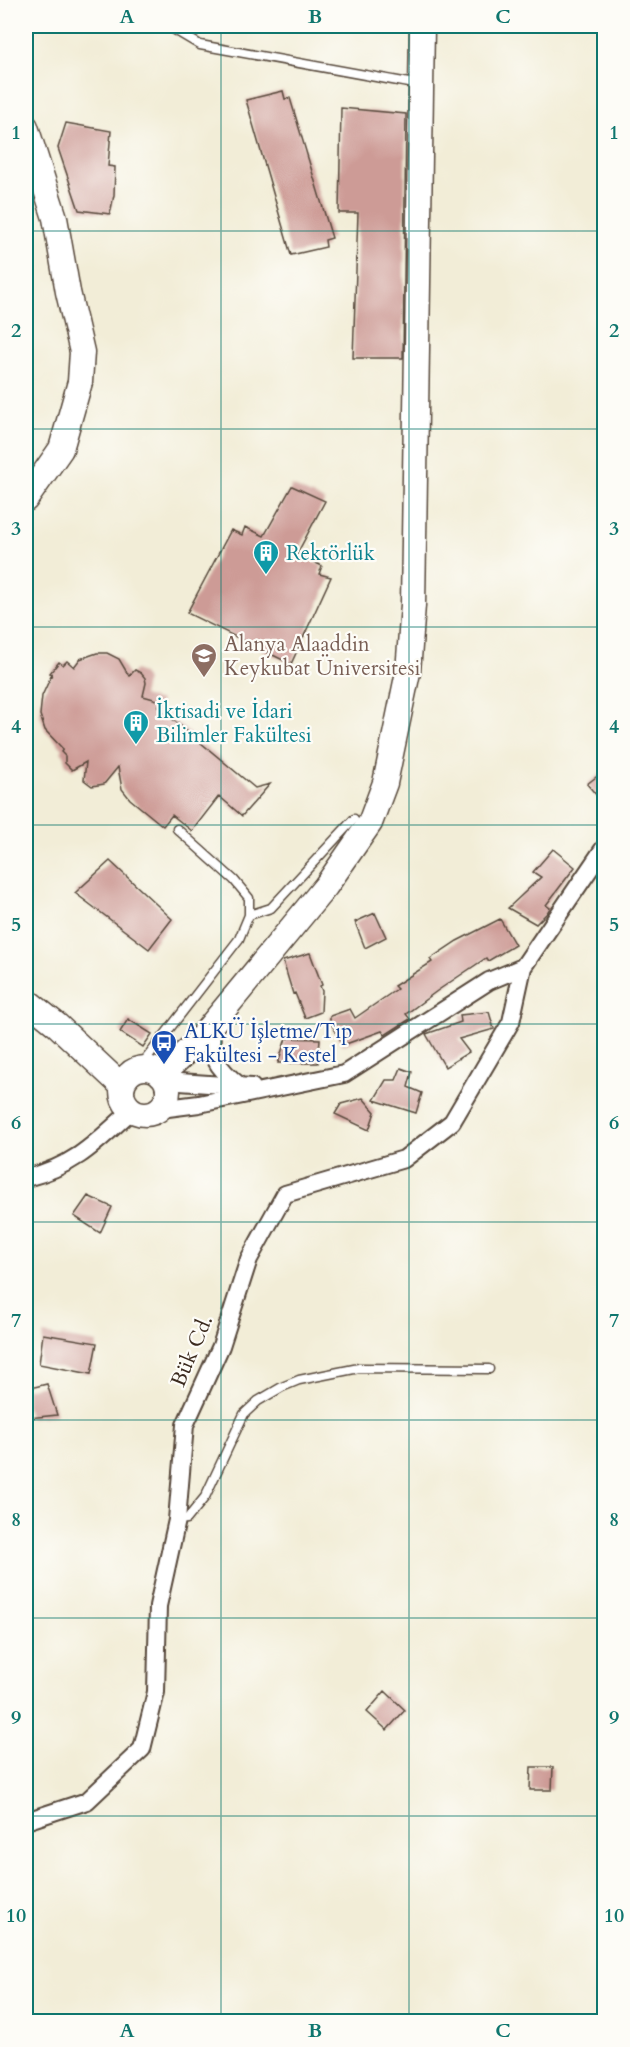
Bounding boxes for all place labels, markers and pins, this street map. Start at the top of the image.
building icon: Rektörlük [251,538,281,576]
place label: Rektörlük [286,539,376,568]
place label: Alanya Alaaddin Keykubat Üniversitesi [224,630,421,683]
school or university icon: Alanya Alaaddin Keykubat Üniversitesi [189,641,219,679]
place label: İktisadi ve İdari Bilimler Fakültesi [156,697,312,750]
building icon: İktisadi ve İdari Bilimler Fakültesi [121,708,151,746]
place label: ALKÜ İşletme/Tıp Fakültesi - Kestel [184,1017,352,1070]
bus stop icon: ALKÜ İşletme/Tıp Fakültesi - Kestel [149,1028,179,1066]

